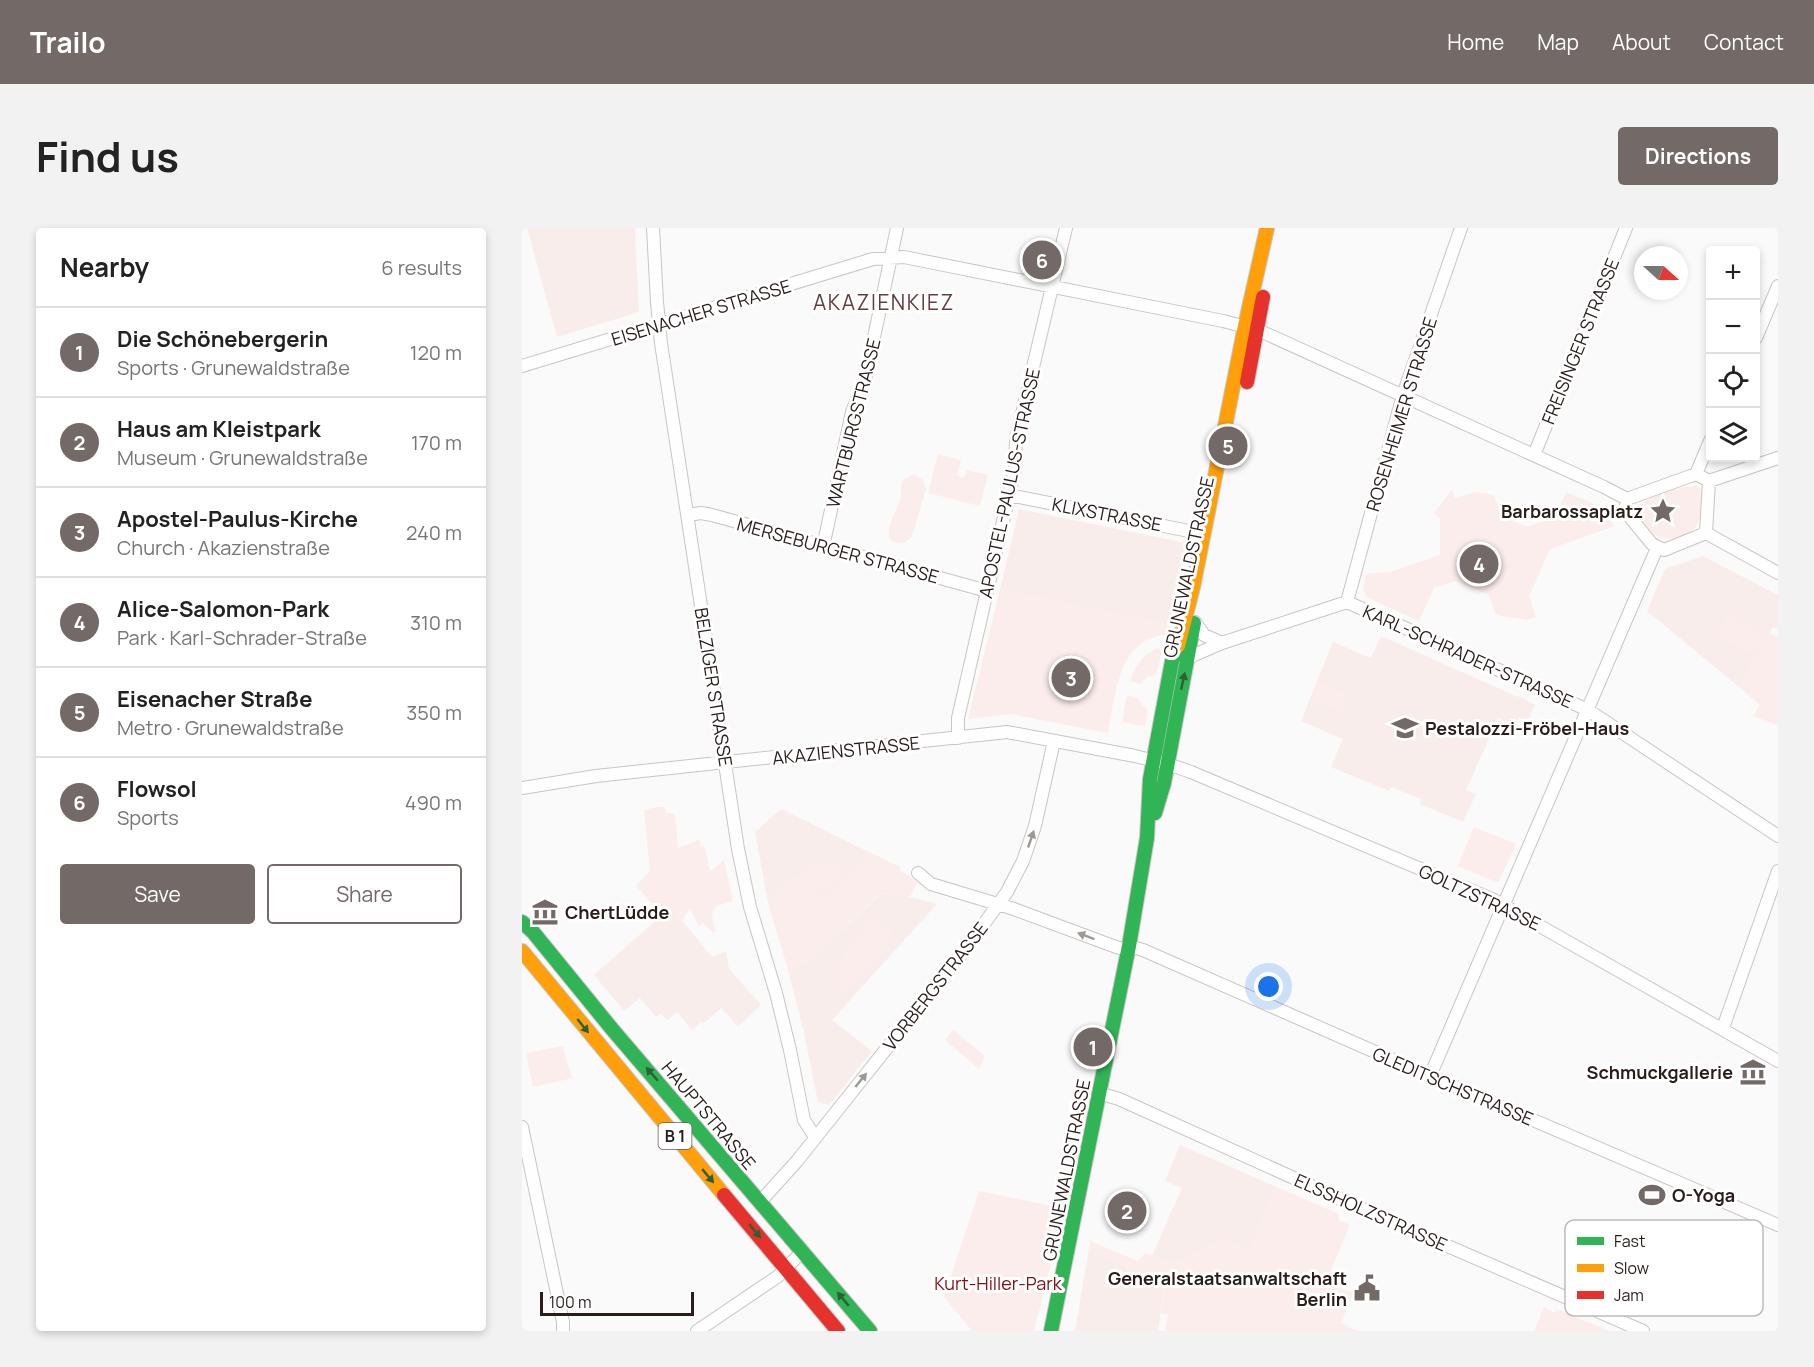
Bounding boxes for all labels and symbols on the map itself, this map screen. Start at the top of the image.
pin: 6 [1022,237,1062,282]
north arrow [1634,246,1688,300]
street label: FREISINGER STRASSE [1536,254,1624,428]
street label: EISENACHER STRASSE [608,273,794,351]
district label: AKAZIENKIEZ [813,288,955,316]
street label: ROSENHEIMER STRASSE [1360,314,1442,514]
street label: WARTBURGSTRASSE [820,336,886,510]
street label: APOSTEL-PAULUS-STRASSE [973,366,1045,600]
pin: 5 [1208,424,1248,468]
street label: GRUNEWALDSTRASSE [1157,474,1219,660]
street label: KLIXSTRASSE [1050,492,1164,536]
place icon: Barbarossaplatz [1648,496,1678,526]
place label: Barbarossaplatz [1501,499,1643,523]
street label: MERSEBURGER STRASSE [734,511,942,589]
pin: 4 [1460,542,1498,586]
street label: KARL-SCHRADER-STRASSE [1359,599,1577,713]
street label: BELZIGER STRASSE [690,606,738,768]
pin: 3 [1052,656,1090,700]
one-way arrow [1179,671,1188,690]
school or university icon: Pestalozzi-Fröbel-Haus [1390,713,1420,743]
place label: Pestalozzi-Fröbel-Haus [1425,716,1629,740]
street label: AKAZIENSTRASSE [771,730,921,770]
one-way arrow [1027,830,1036,848]
street label: GOLTZSTRASSE [1415,858,1545,936]
museum icon: ChertLüdde [530,897,560,927]
place label: ChertLüdde [565,900,669,924]
street label: VORBERGSTRASSE [877,917,993,1055]
one-way arrow [1077,930,1095,940]
your location [1254,972,1283,1001]
one-way arrow [576,1018,589,1034]
pin: 1 [1074,1024,1112,1070]
street label: GLEDITSCHSTRASSE [1369,1041,1537,1131]
street label: HAUPTSTRASSE [657,1056,761,1174]
museum icon: Schmuckgallerie [1738,1057,1768,1087]
place label: Schmuckgallerie [1587,1060,1733,1084]
one-way arrow [646,1067,659,1082]
one-way arrow [854,1073,866,1088]
street label: GRUNEWALDSTRASSE [1037,1077,1095,1263]
road number: B 1 [658,1123,692,1149]
one-way arrow [702,1168,715,1184]
street label: ELSSHOLZSTRASSE [1291,1168,1451,1256]
sports icon: O-Yoga [1637,1180,1667,1210]
place label: O-Yoga [1672,1183,1735,1207]
pin: 2 [1108,1188,1146,1234]
legend [1565,1220,1763,1316]
one-way arrow [748,1223,761,1238]
text: Fast [1614,1230,1645,1252]
text: Slow [1614,1257,1649,1279]
place label: Generalstaatsanwaltschaft Berlin [1108,1266,1347,1311]
park label: Kurt-Hiller-Park [934,1271,1063,1295]
public building icon: Generalstaatsanwaltschaft Berlin [1352,1273,1382,1303]
text: Jam [1614,1284,1644,1306]
scale bar [540,1289,694,1316]
one-way arrow [837,1291,850,1307]

